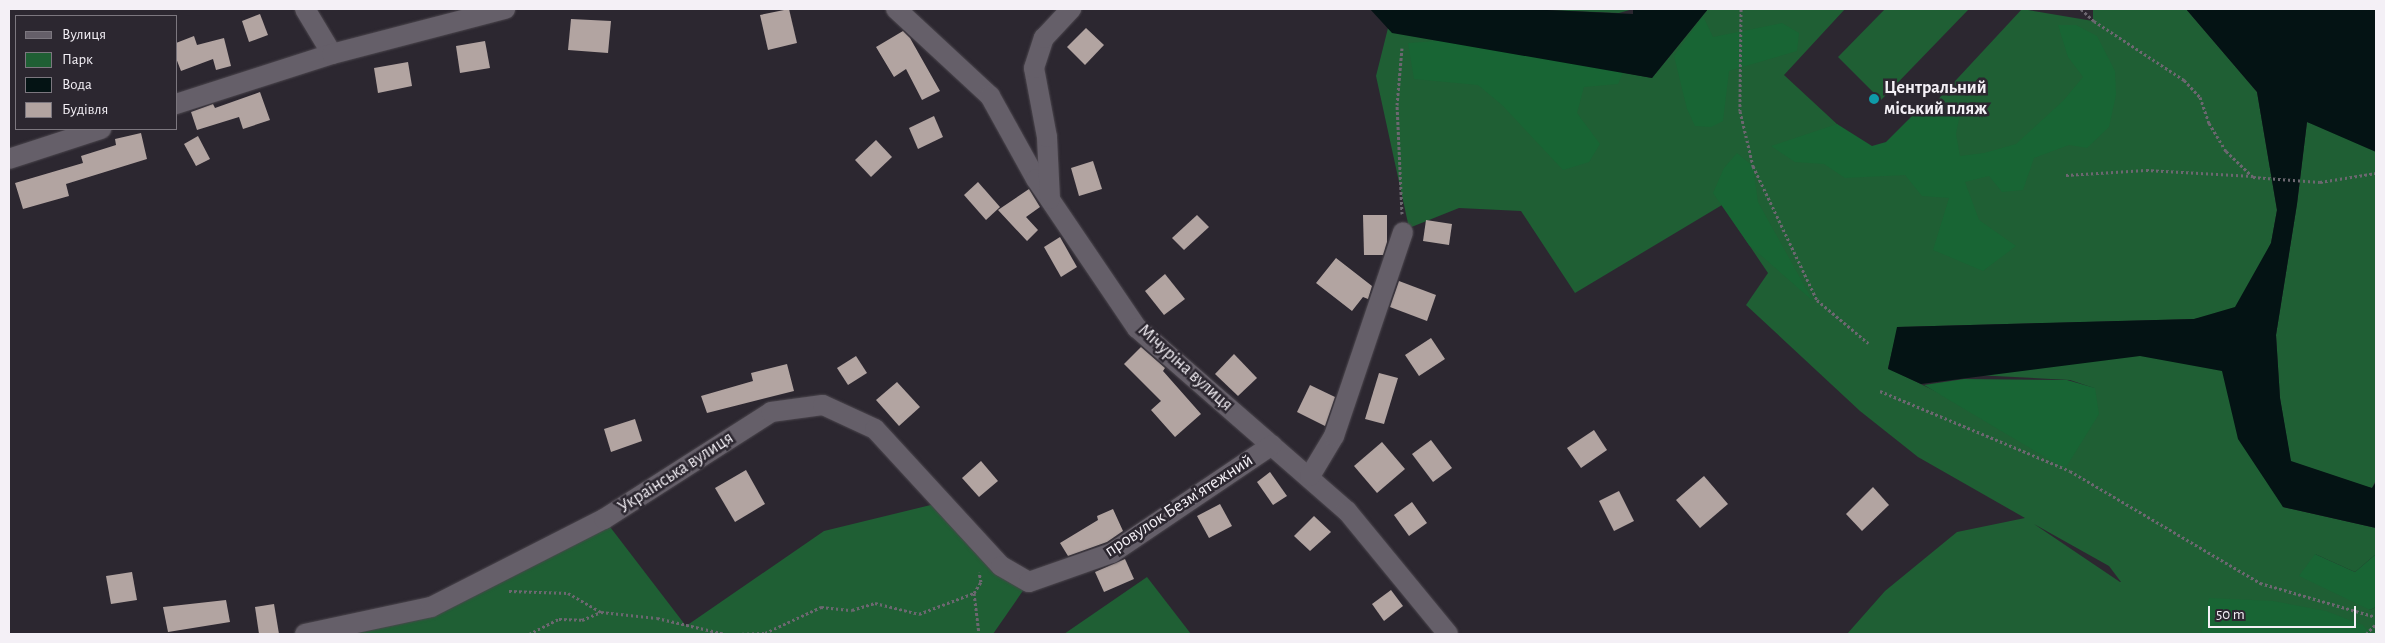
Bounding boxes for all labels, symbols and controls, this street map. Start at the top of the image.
legend [15,15,178,130]
text: Вулиця [62,27,106,42]
text: Парк [62,52,93,67]
text: Вода [62,77,92,92]
place label: Центральний міський пляж [1884,78,1987,120]
marker: Центральний міський пляж [1868,93,1880,105]
text: Будівля [62,102,108,117]
street label: Мічуріна вулиця [1133,320,1237,416]
street label: Українська вулиця [614,428,738,518]
street label: провулок Безм'ятежний [1101,450,1257,562]
scale bar [2210,596,2358,628]
text: 50 m [2216,607,2245,622]

